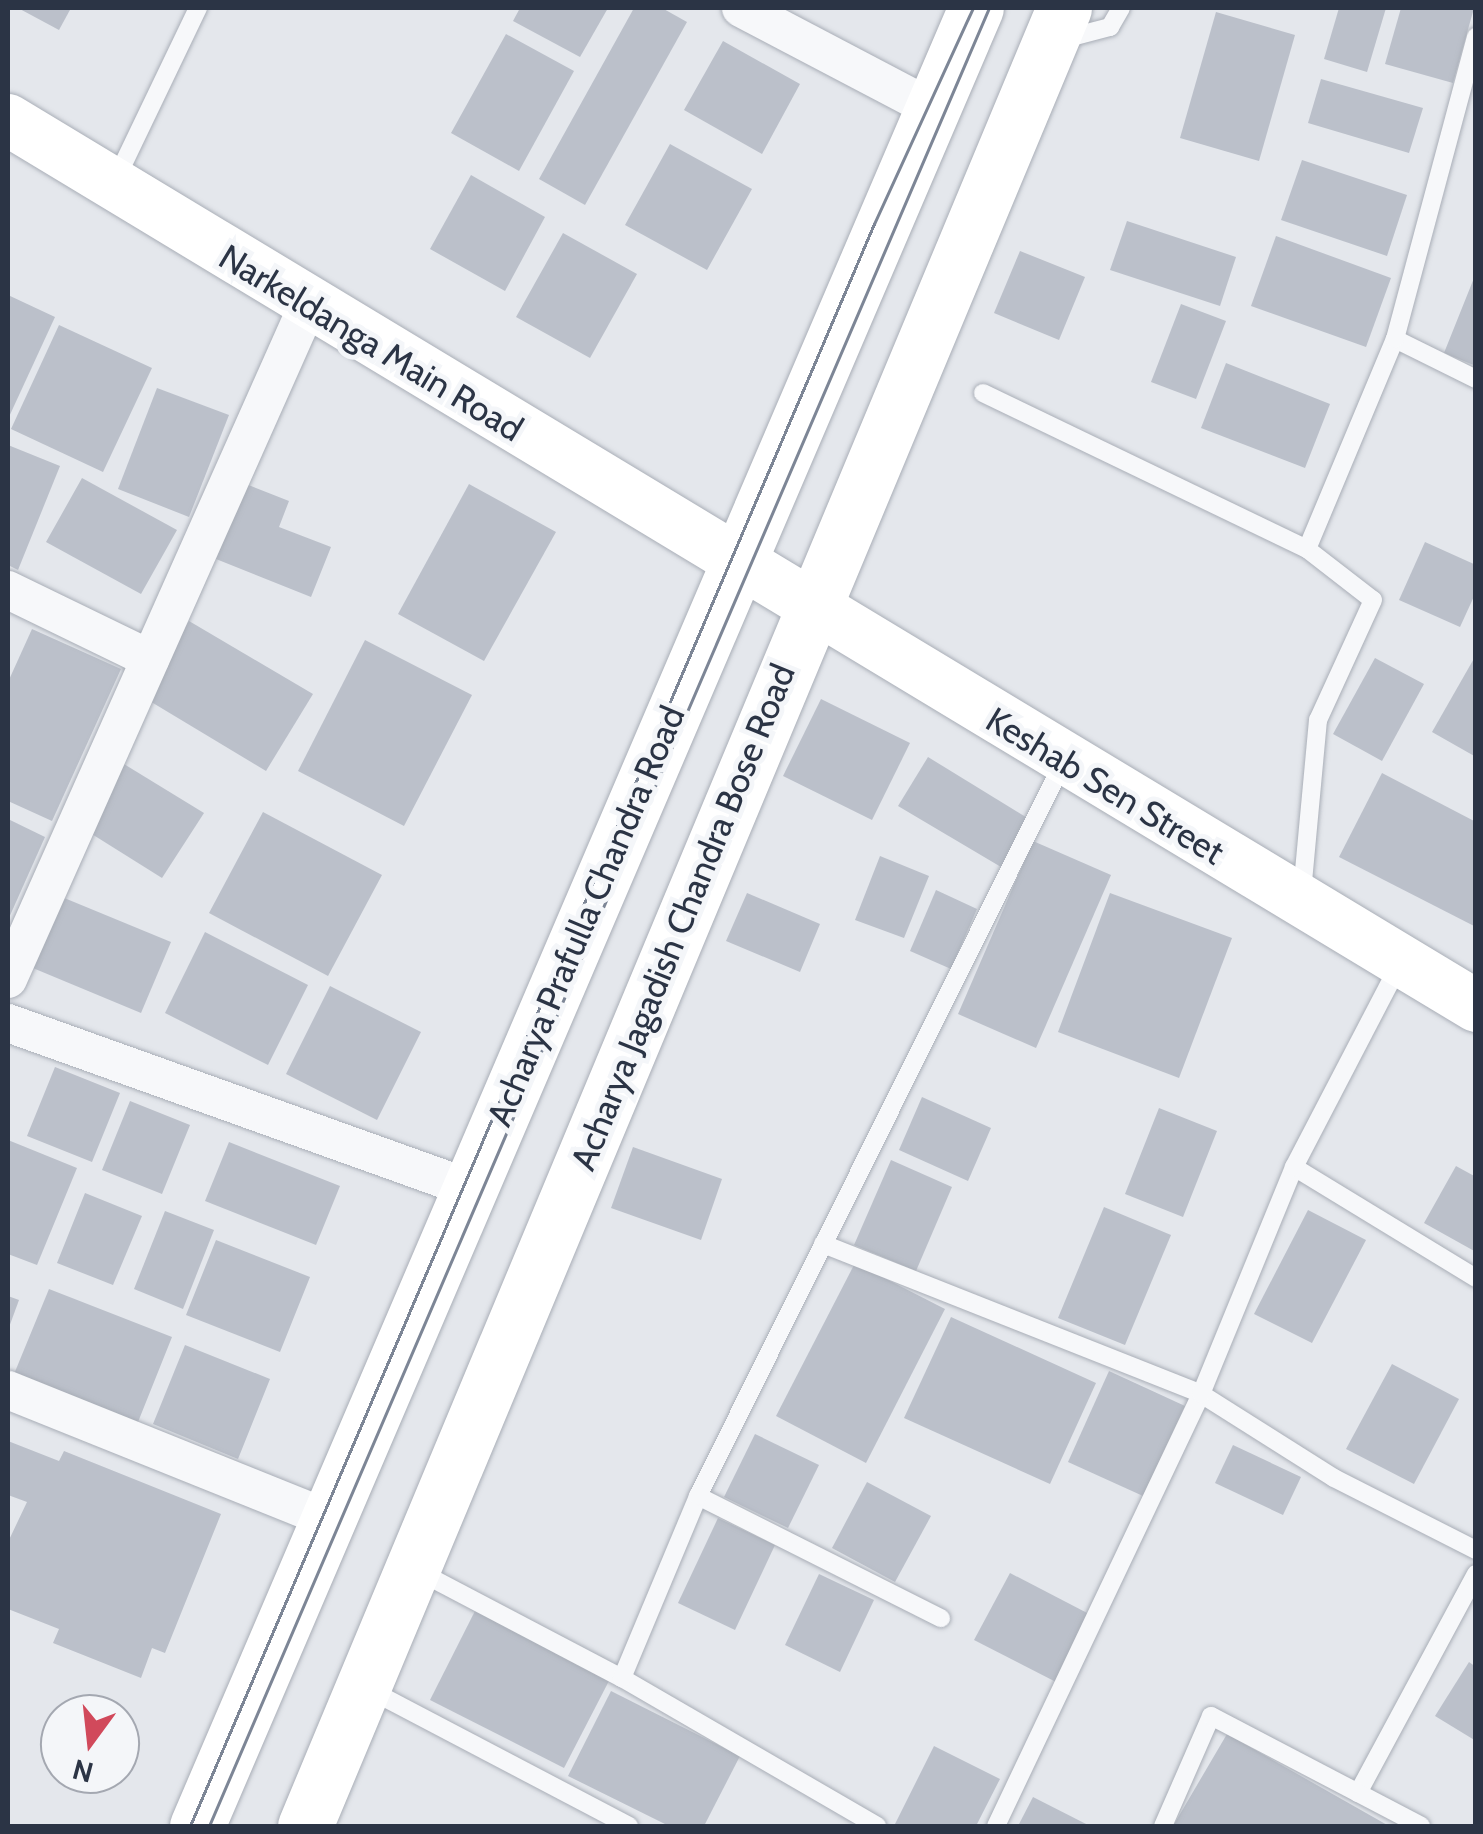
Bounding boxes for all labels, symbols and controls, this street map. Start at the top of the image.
street label: Narkeldanga Main Road [212,236,530,450]
street label: Acharya Jagadish Chandra Bose Road [562,658,804,1176]
street label: Keshab Sen Street [979,699,1231,873]
street label: Acharya Prafulla Chandra Road [478,700,694,1132]
north arrow [40,1694,140,1794]
text: N [69,1752,97,1790]

